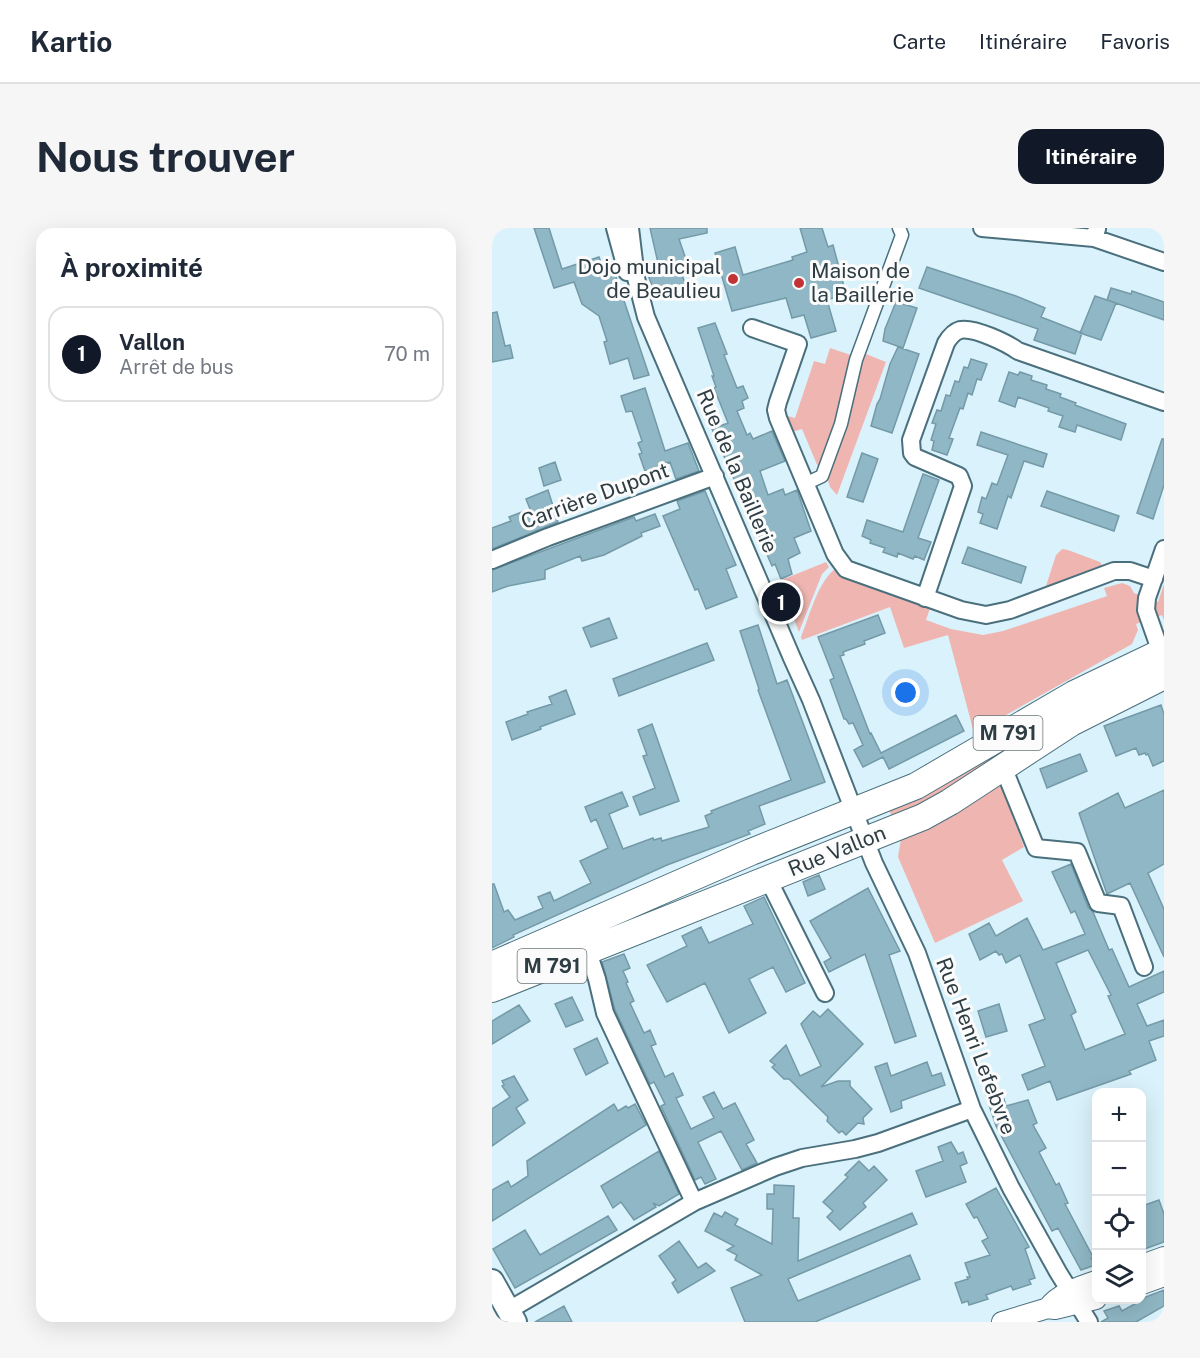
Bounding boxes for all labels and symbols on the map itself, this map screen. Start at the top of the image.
place label: Dojo municipal de Beaulieu [577,254,721,303]
place label: Maison de la Baillerie [811,258,914,307]
marker: Dojo municipal de Beaulieu [726,272,740,286]
marker: Maison de la Baillerie [792,276,806,290]
street label: Rue de la Baillerie [692,385,783,556]
street label: Carrière Dupont [518,457,672,534]
pin: 1 [762,580,800,625]
your location [891,678,920,707]
road number: M 791 [974,716,1042,750]
street label: Rue Vallon [784,820,889,881]
road number: M 791 [518,949,586,983]
street label: Rue Henri Lefebvre [931,954,1022,1138]

